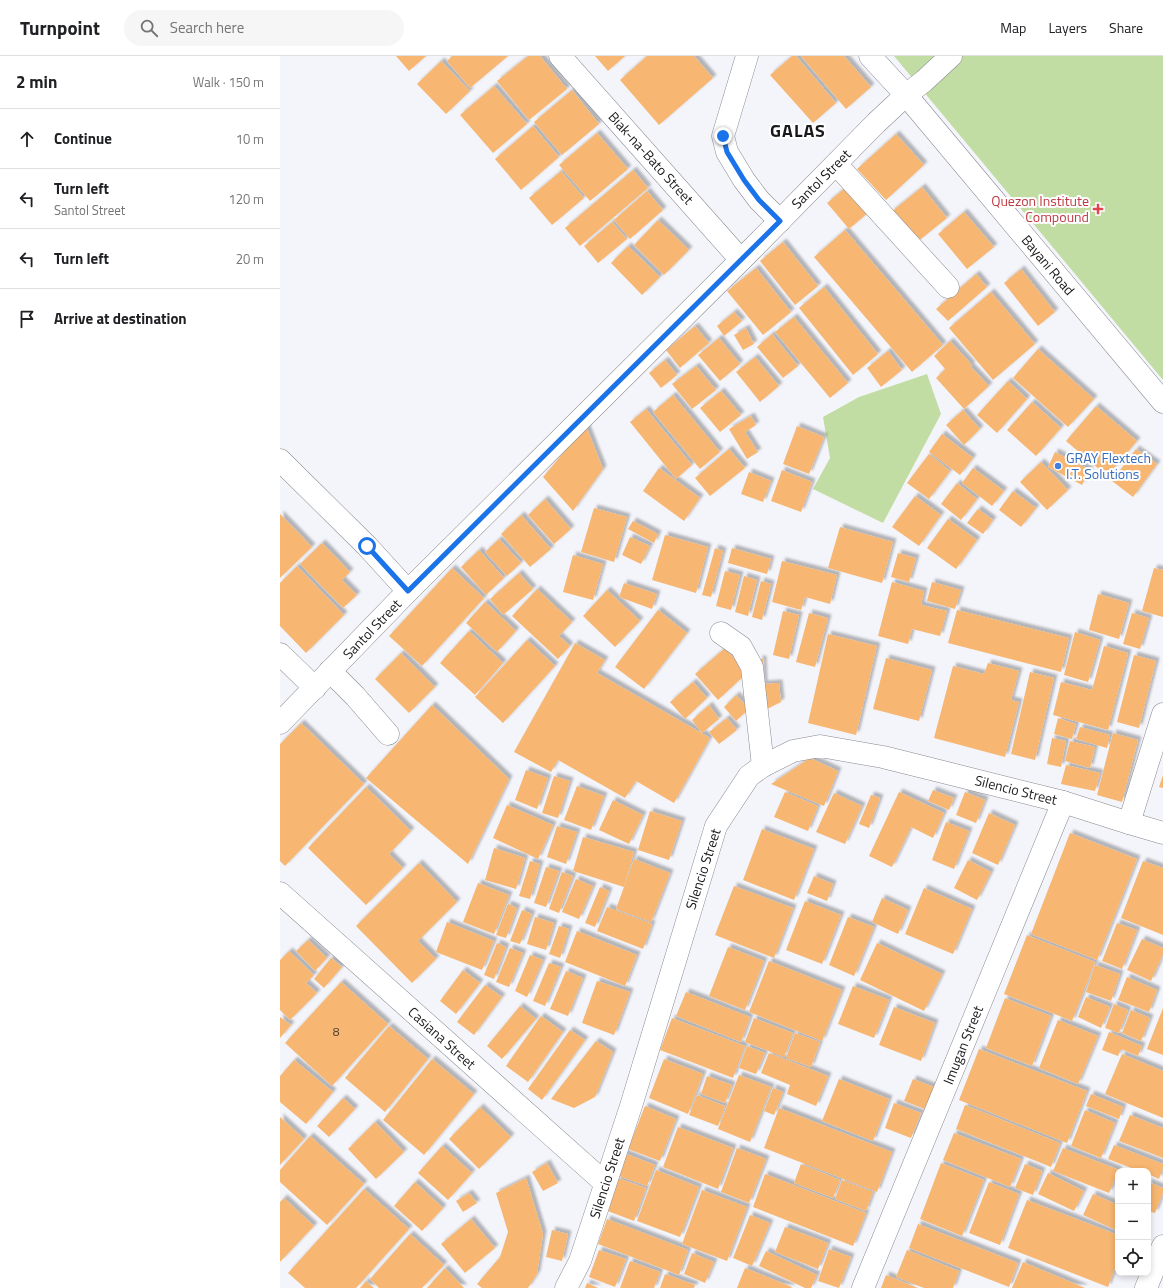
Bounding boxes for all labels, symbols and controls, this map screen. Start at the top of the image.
search box [124,10,404,46]
text: Turnpoint [20,13,100,42]
text: Search here [170,16,244,39]
icon: search [138,17,160,39]
text: Map [1000,17,1026,38]
text: Layers [1048,17,1087,38]
text: Share [1109,17,1143,38]
text: 2 min [16,69,57,95]
text: Walk · 150 m [193,72,264,92]
street label: Biak-na-Bato Street [604,106,699,209]
district label: GALAS [770,117,826,144]
text: Continue [54,127,112,150]
route end [714,127,732,145]
icon: ahead [16,128,38,150]
text: 10 m [236,129,264,149]
street label: Santol Street [786,144,855,213]
text: Turn left [54,177,109,200]
icon: left [16,188,38,210]
text: 120 m [228,189,264,209]
place label: Quezon Institute Compound [991,190,1089,227]
text: Santol Street [54,200,125,220]
marker: Quezon Institute Compound [1092,203,1104,215]
street label: Bayani Road [1017,230,1080,299]
text: Turn left [54,247,109,270]
icon: left [16,248,38,270]
text: 20 m [236,249,264,269]
text: Arrive at destination [54,307,187,330]
icon: arrive [16,308,38,330]
place label: GRAY Flextech I.T. Solutions [1066,447,1151,484]
marker: GRAY Flextech I.T. Solutions [1053,461,1063,471]
route start [358,537,376,555]
street label: Santol Street [337,594,406,664]
street label: Silencio Street [973,769,1060,810]
street label: Silencio Street [680,825,726,912]
street label: Casiana Street [404,1001,481,1074]
street label: Imugan Street [937,1002,988,1087]
house number: 8 [333,1022,340,1041]
street label: Silencio Street [584,1134,630,1221]
map controls [1115,1168,1151,1276]
button: + [1115,1168,1151,1204]
button: − [1115,1204,1151,1240]
button: locate [1115,1240,1151,1276]

